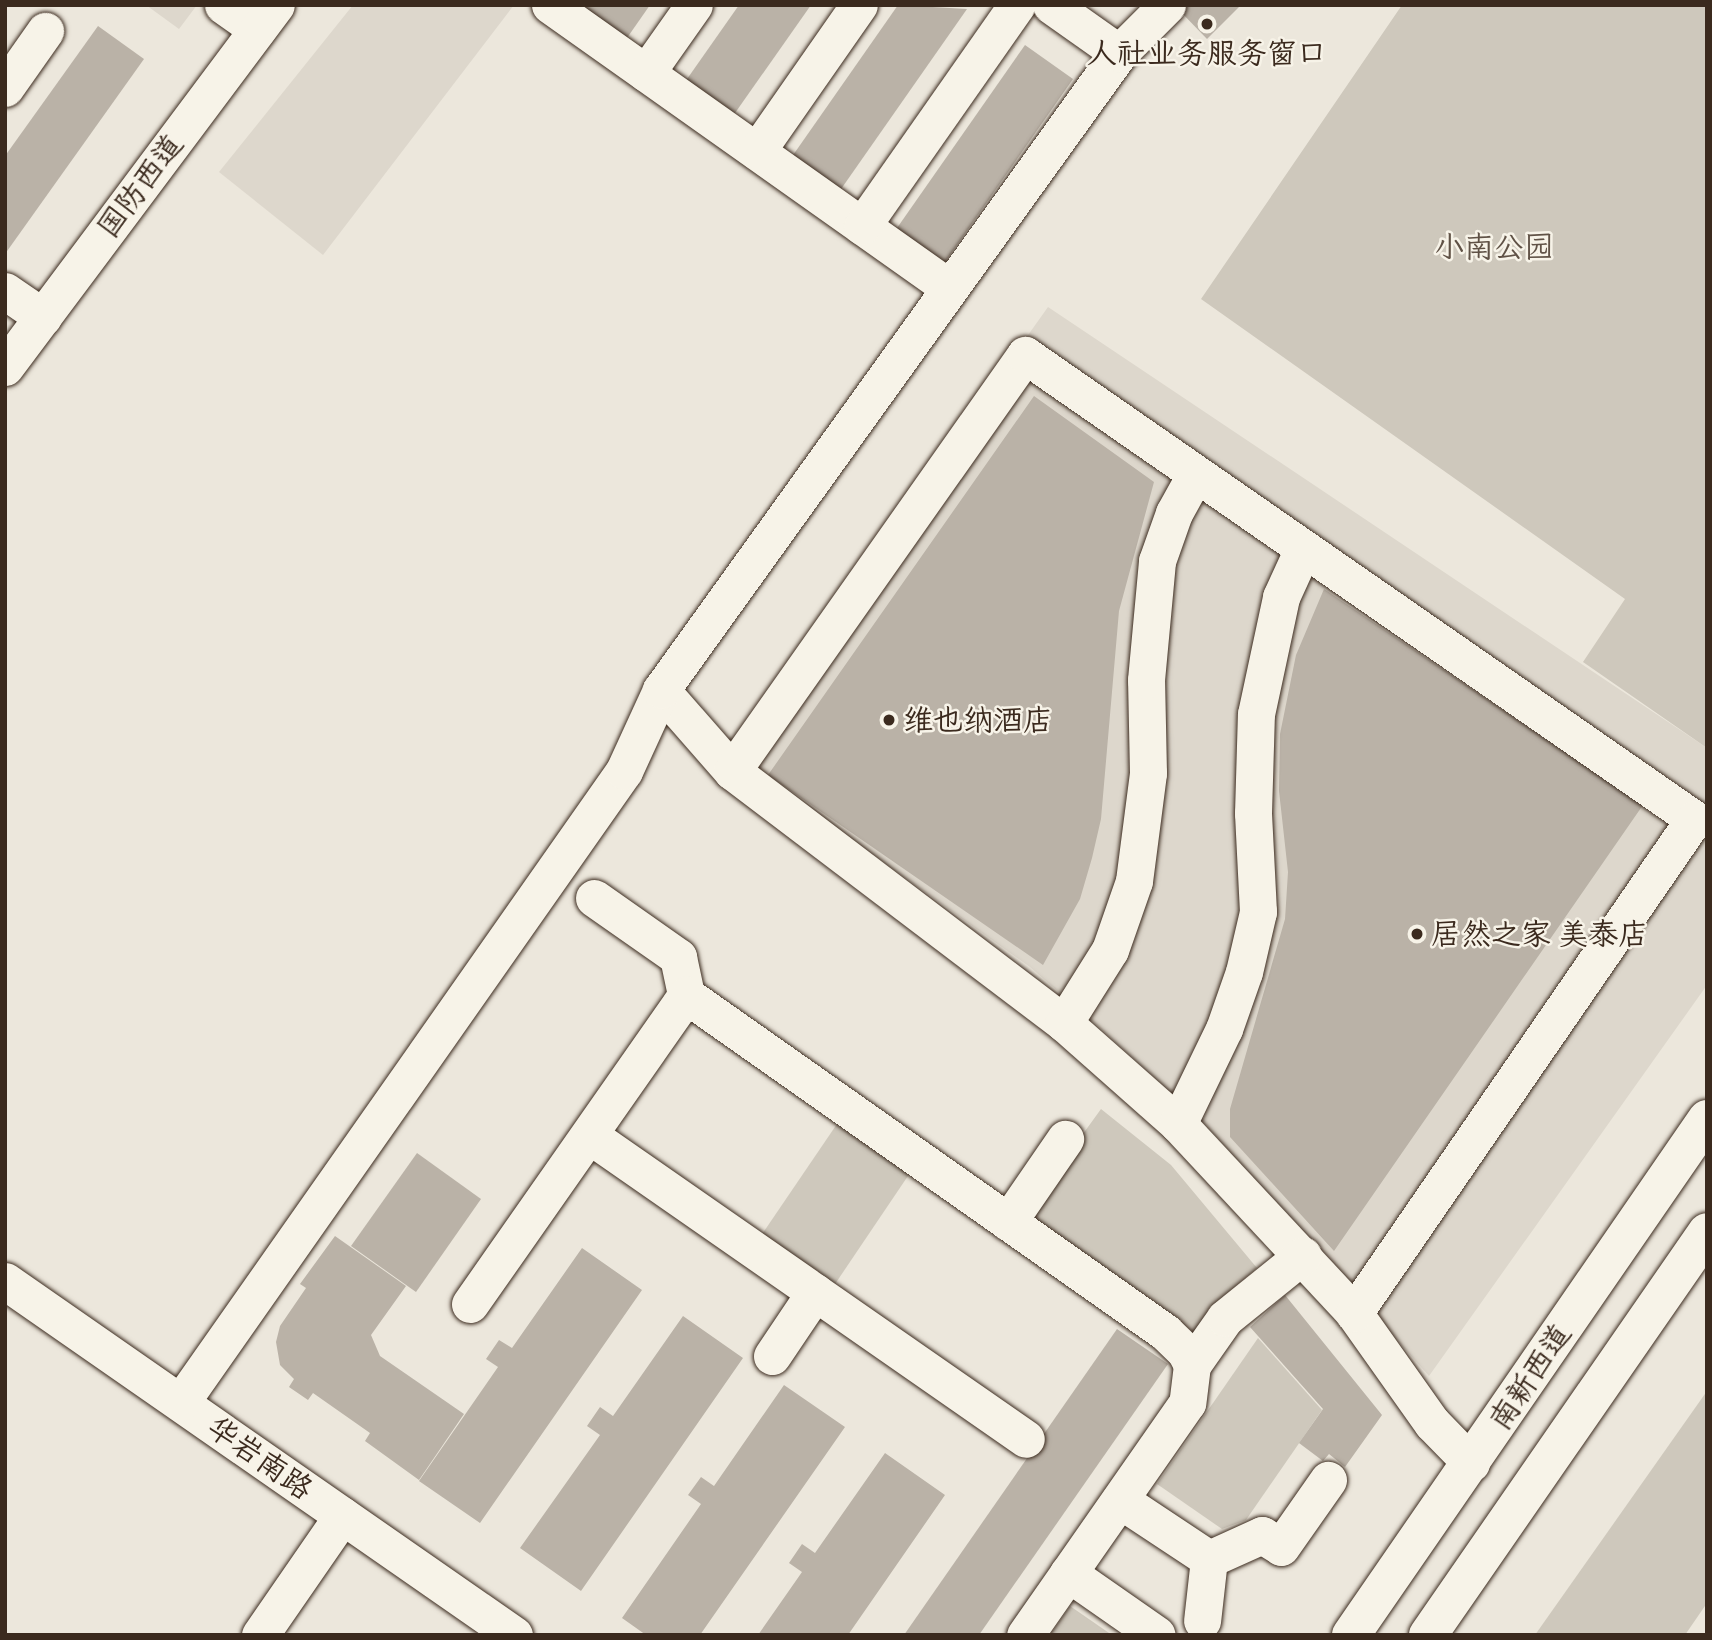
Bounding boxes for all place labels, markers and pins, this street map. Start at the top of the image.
marker: 人社业务服务窗口 [1199,16,1215,32]
place label: 人社业务服务窗口 [1087,35,1327,71]
place label: 维也纳酒店 [903,702,1053,738]
marker: 维也纳酒店 [881,712,897,728]
place label: 居然之家 美泰店 [1431,916,1648,952]
marker: 居然之家 美泰店 [1409,926,1425,942]

